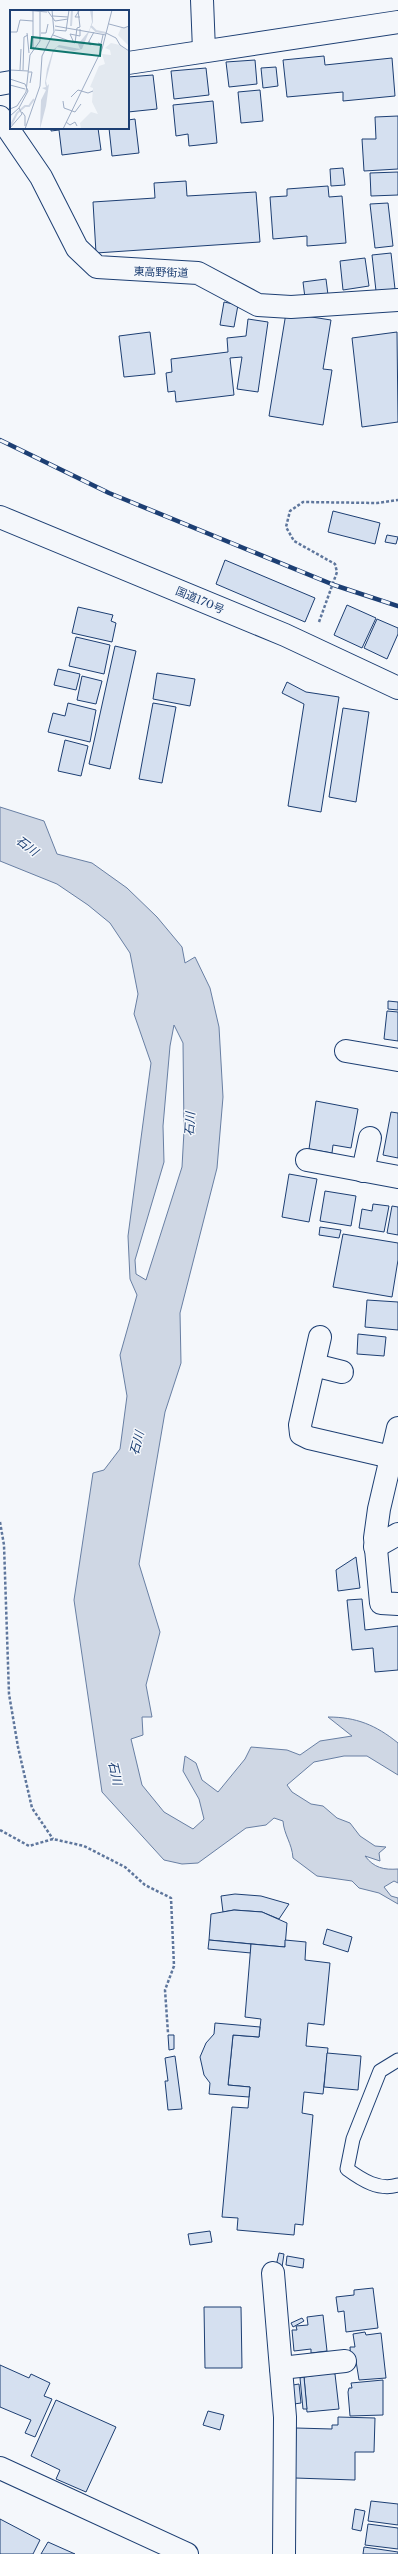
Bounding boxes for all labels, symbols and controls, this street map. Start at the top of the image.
inset map [10,10,129,129]
street label: 東高野街道 [133,264,189,280]
street label: 国道170号 [174,584,226,616]
water label: 石川 [13,832,43,860]
water label: 石川 [181,1110,198,1136]
water label: 石川 [126,1427,147,1456]
water label: 石川 [105,1760,126,1788]

